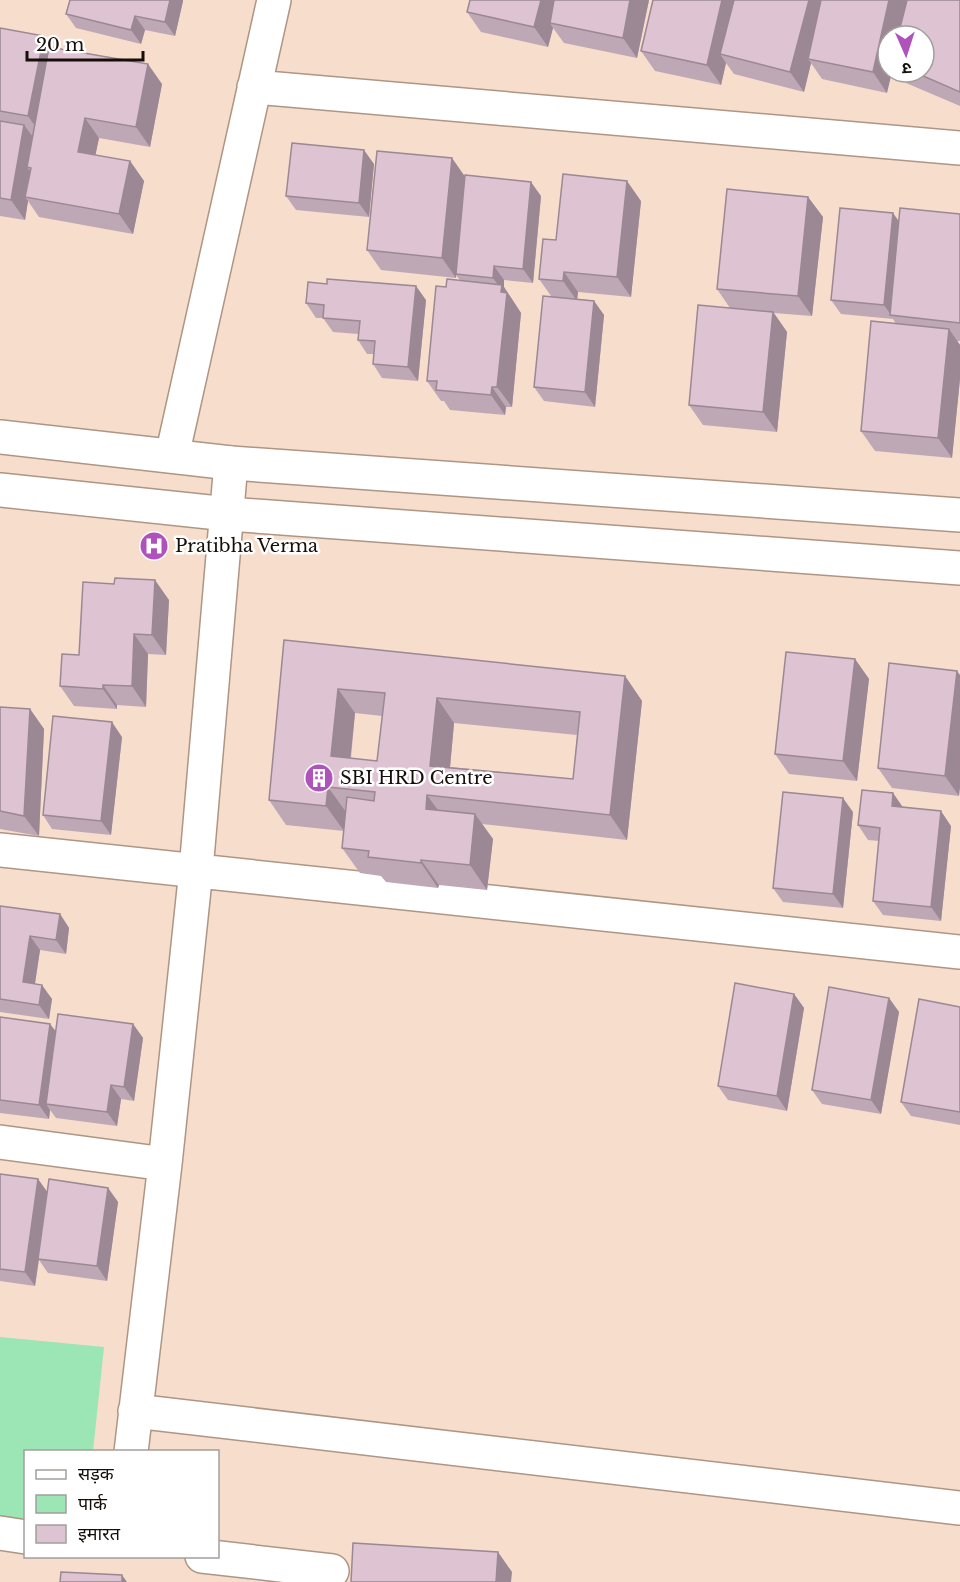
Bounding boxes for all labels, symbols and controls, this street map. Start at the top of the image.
scale bar [27,24,142,62]
north arrow [876,24,936,84]
text: 20 m [36,34,84,56]
text: उ [901,59,912,79]
hospital icon: Pratibha Verma [138,530,170,562]
place label: Pratibha Verma [175,535,318,557]
building icon: SBI HRD Centre [303,762,335,794]
place label: SBI HRD Centre [340,767,493,789]
legend [24,1450,219,1558]
text: सड़क [78,1463,115,1485]
text: पार्क [78,1493,108,1515]
text: इमारत [78,1523,121,1545]

